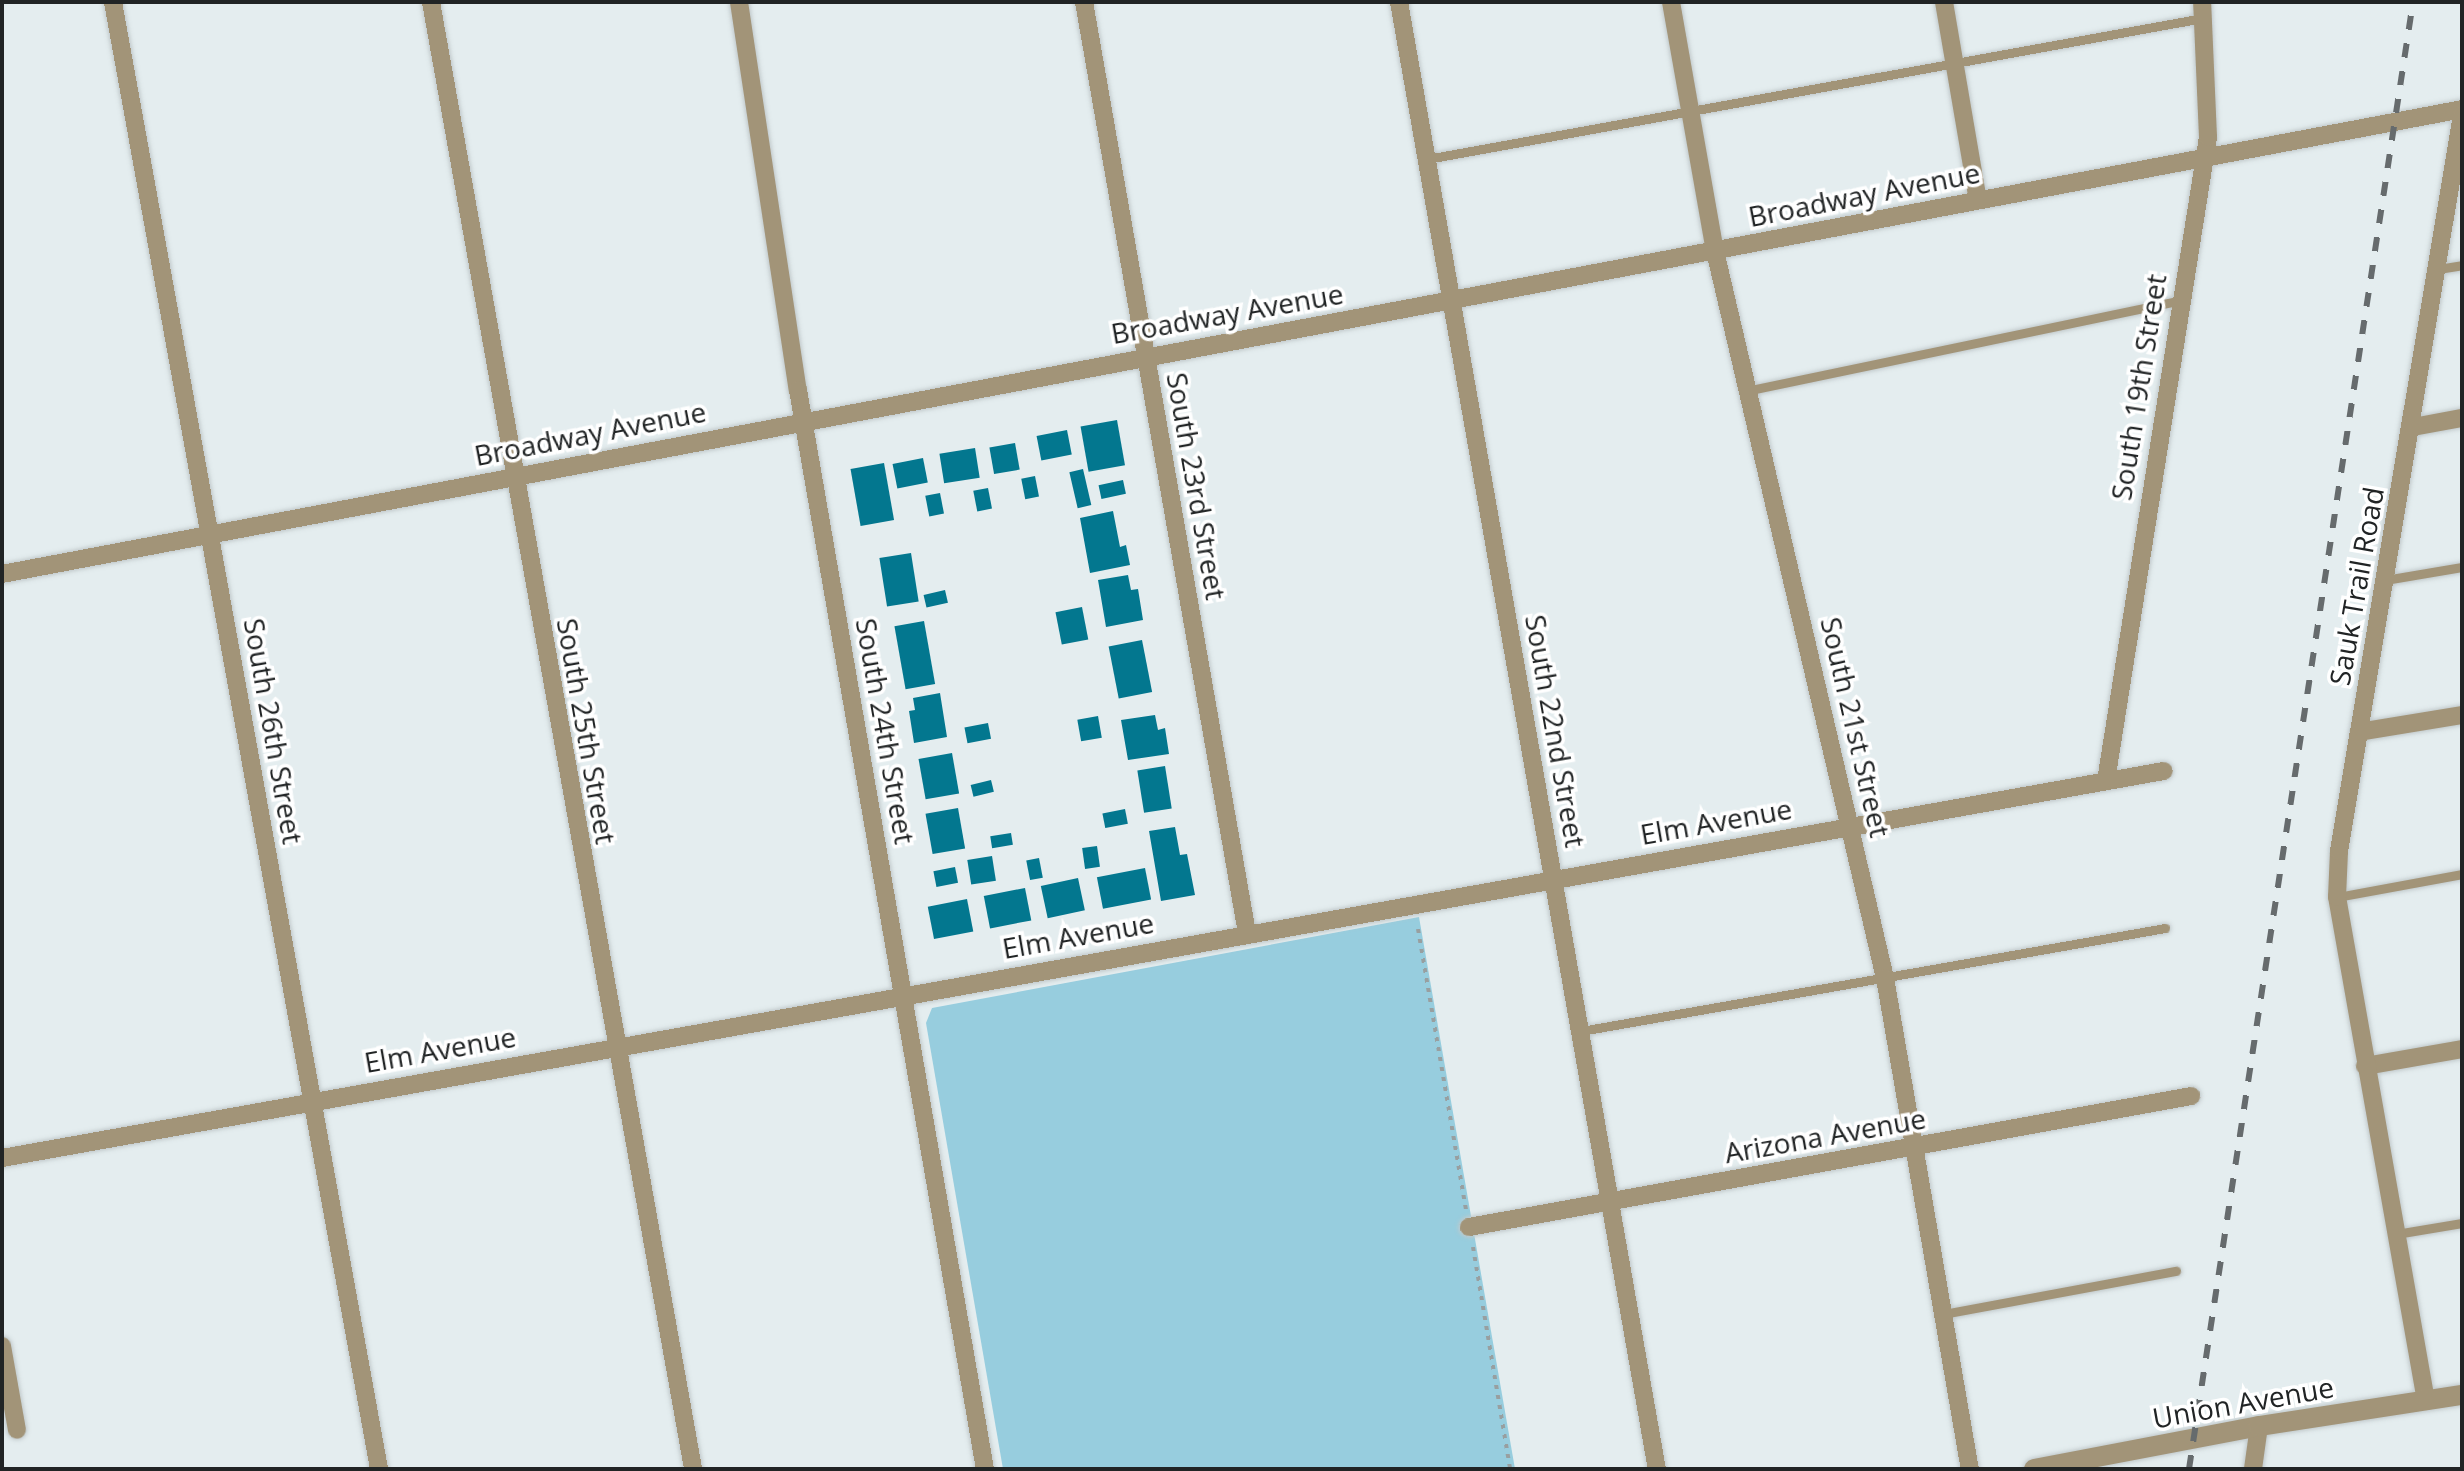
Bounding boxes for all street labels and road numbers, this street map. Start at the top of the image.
street label: Broadway Avenue [1745,155,1983,233]
street label: South 19th Street [2104,272,2172,502]
street label: Broadway Avenue [1108,276,1346,350]
street label: South 23rd Street [1160,370,1234,602]
street label: Broadway Avenue [471,394,709,472]
street label: Sauk Trail Road [2322,484,2390,688]
street label: South 22nd Street [1519,612,1593,850]
street label: South 21st Street [1814,614,1898,840]
street label: South 26th Street [238,616,310,846]
street label: South 25th Street [551,616,623,846]
street label: South 24th Street [850,616,922,846]
street label: Elm Avenue [1638,791,1794,851]
street label: Elm Avenue [1000,905,1156,965]
street label: Elm Avenue [362,1019,518,1079]
street label: Arizona Avenue [1722,1101,1928,1169]
street label: Union Avenue [2150,1370,2336,1434]

